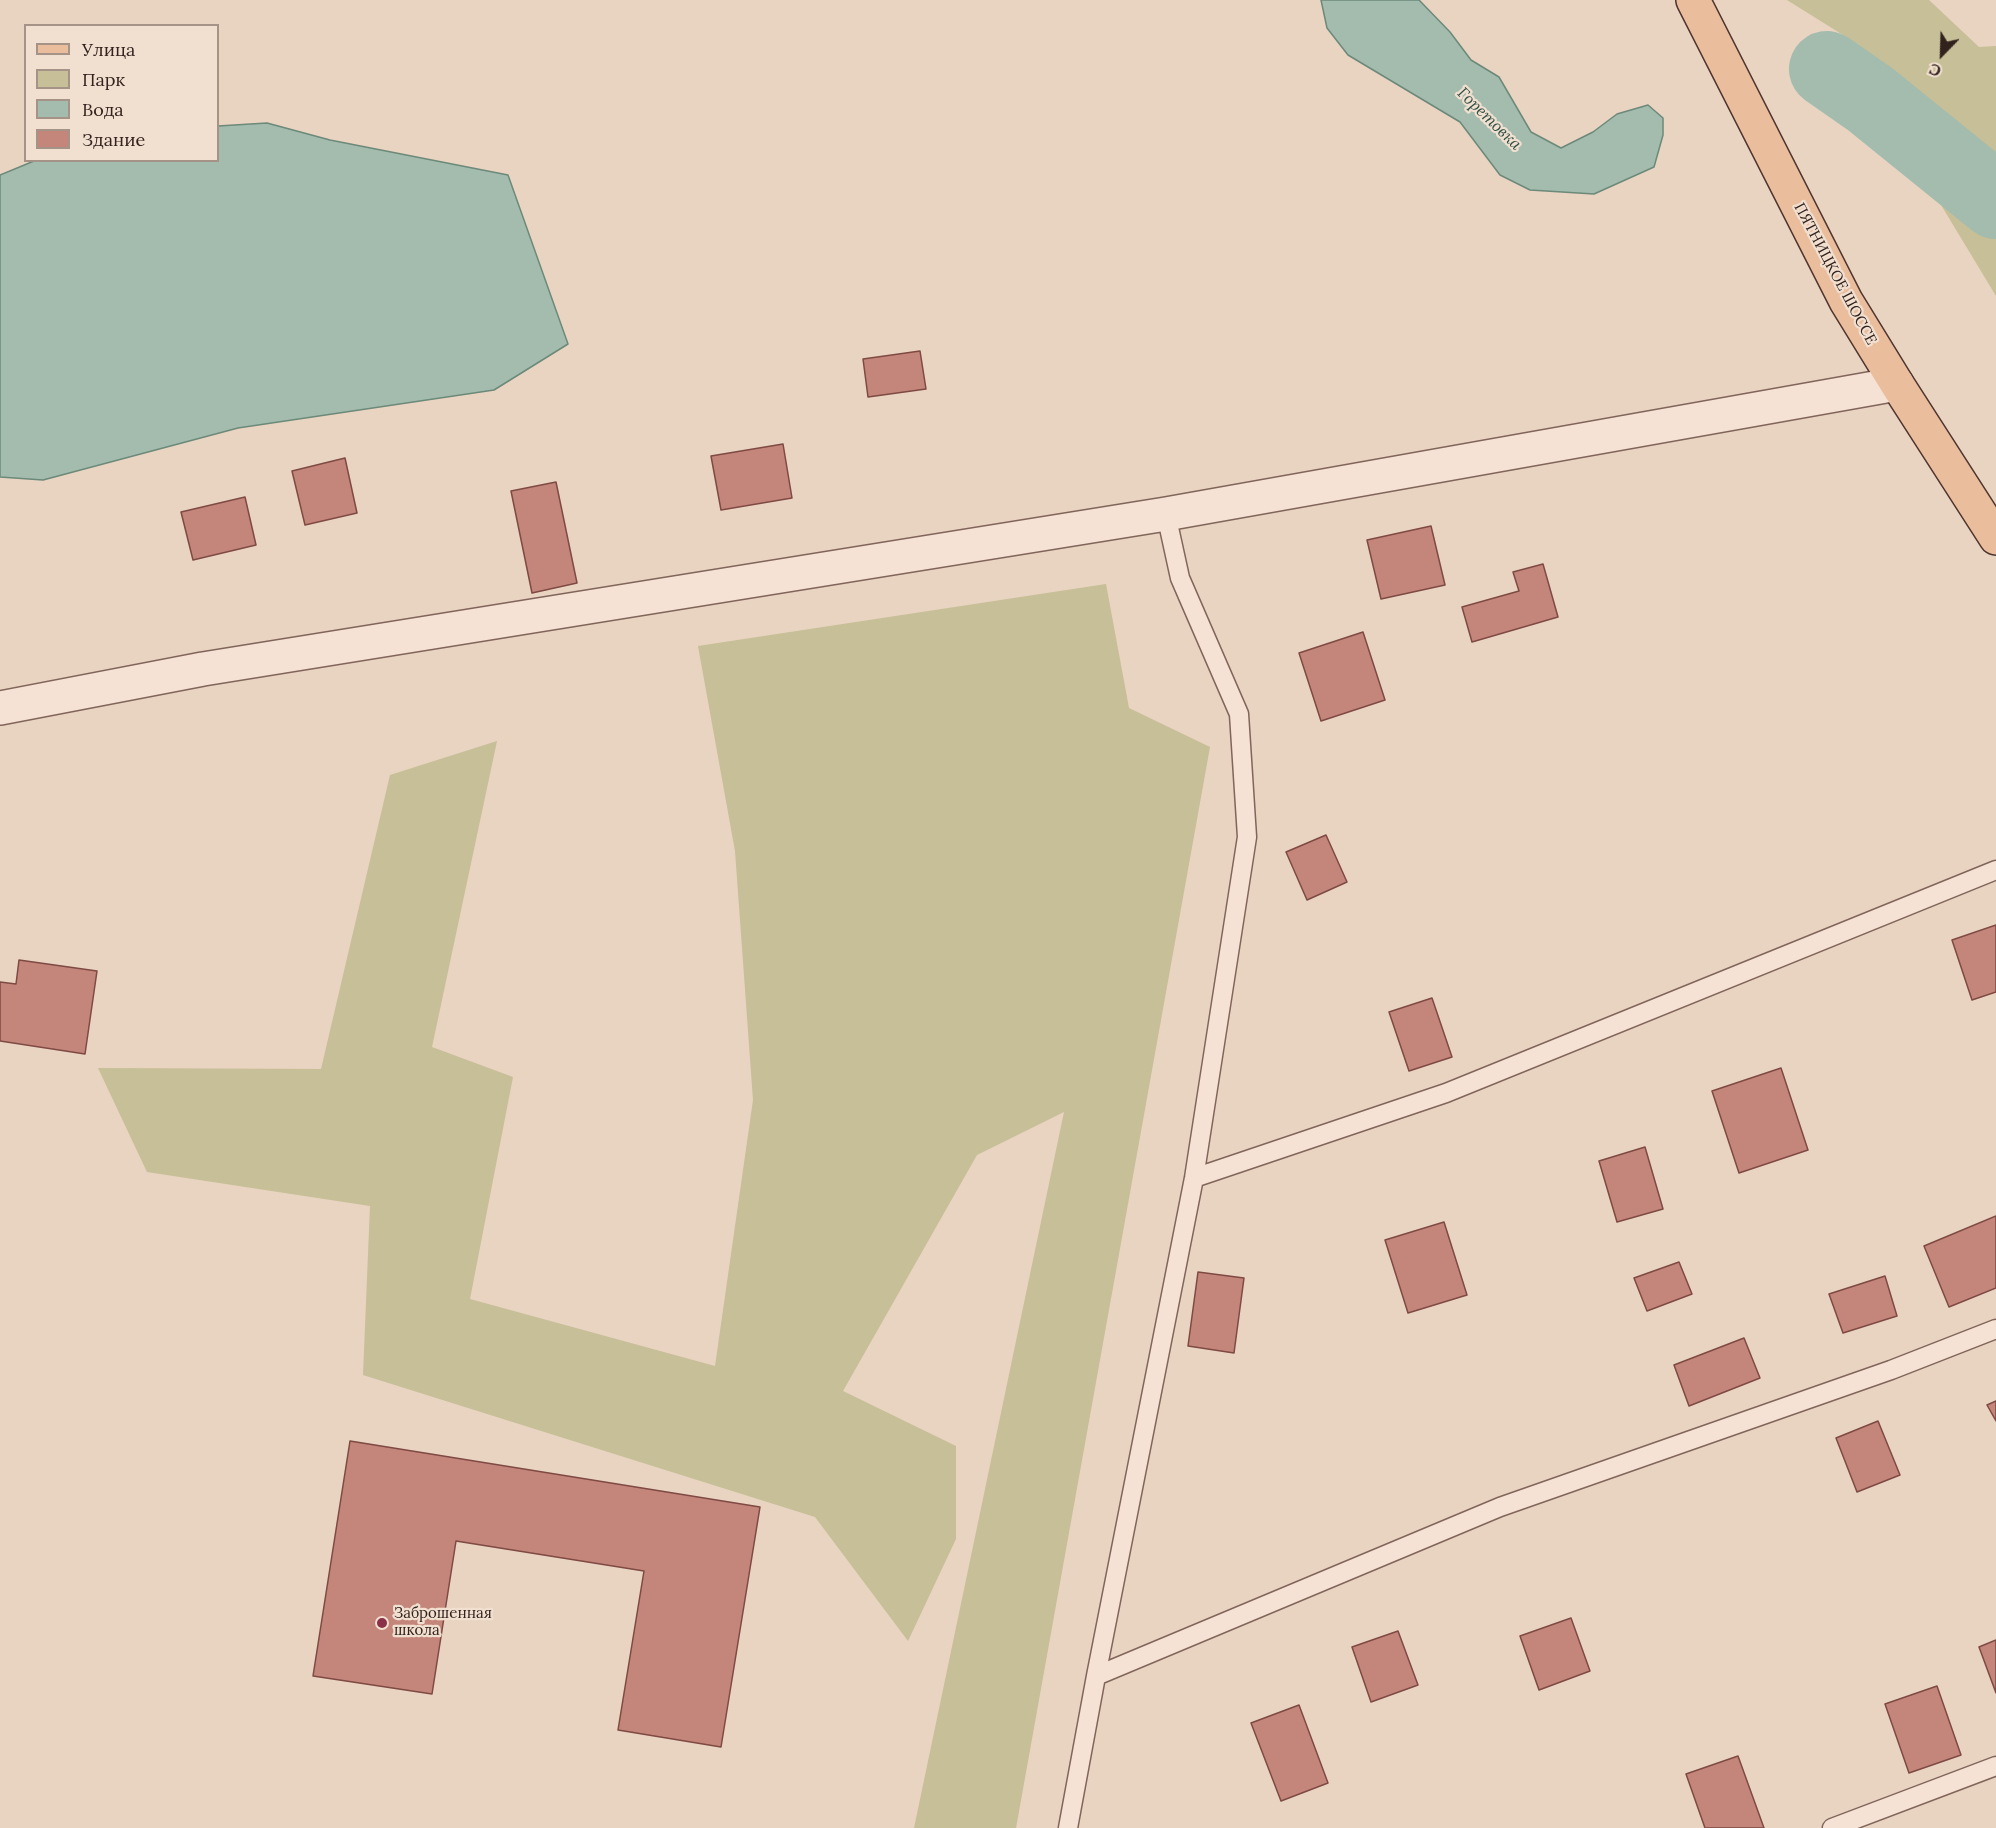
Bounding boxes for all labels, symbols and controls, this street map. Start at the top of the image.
legend [24,24,219,162]
north arrow [1912,24,1972,84]
text: Улица [82,38,135,61]
text: С [1926,59,1944,82]
text: Парк [82,68,125,91]
water label: Горетовка [1453,84,1525,154]
text: Вода [82,98,124,121]
text: Здание [82,128,145,151]
street label: ПЯТНИЦКОЕ ШОССЕ [1790,200,1880,348]
place label: Заброшенная школа [394,1605,492,1640]
marker: Заброшенная школа [375,1616,389,1630]

